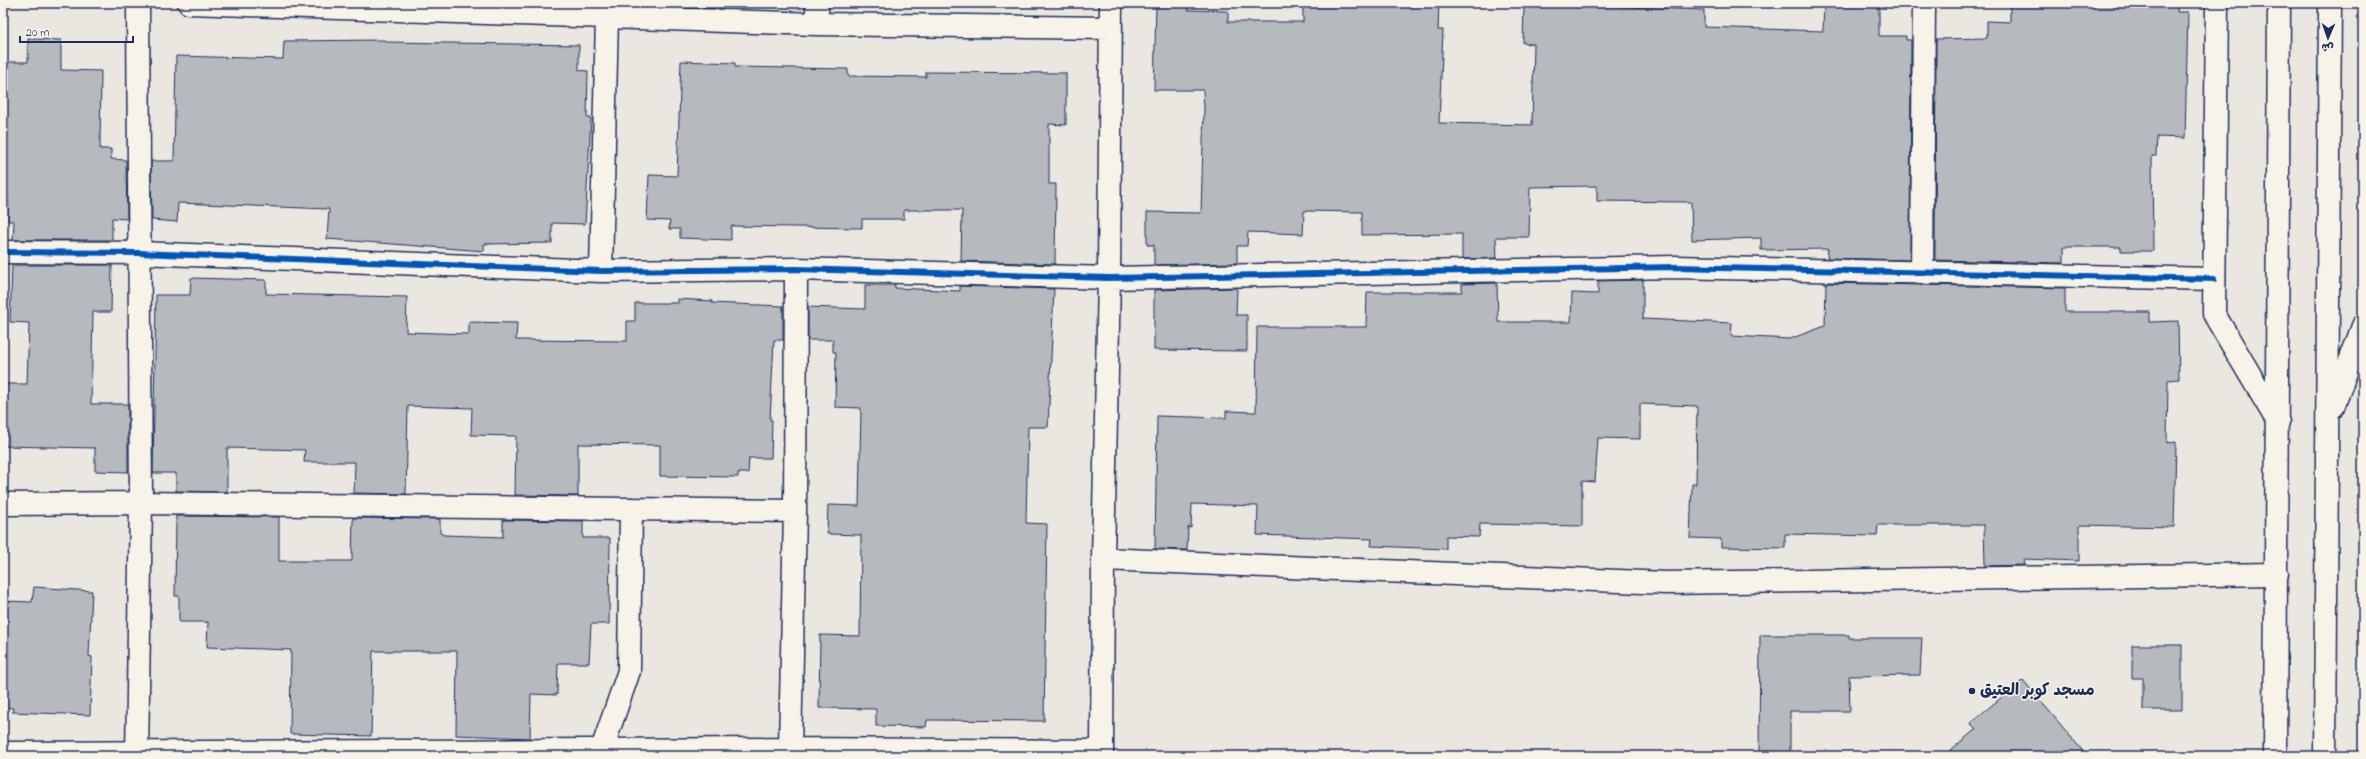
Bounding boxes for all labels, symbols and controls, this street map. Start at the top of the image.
scale bar [20,18,133,44]
north arrow [2308,18,2348,58]
text: 20 m [26,24,49,42]
text: ش [2321,39,2334,55]
place label: مسجد كوبر العتيق [1980,679,2094,703]
marker: مسجد كوبر العتيق [1967,686,1977,696]

